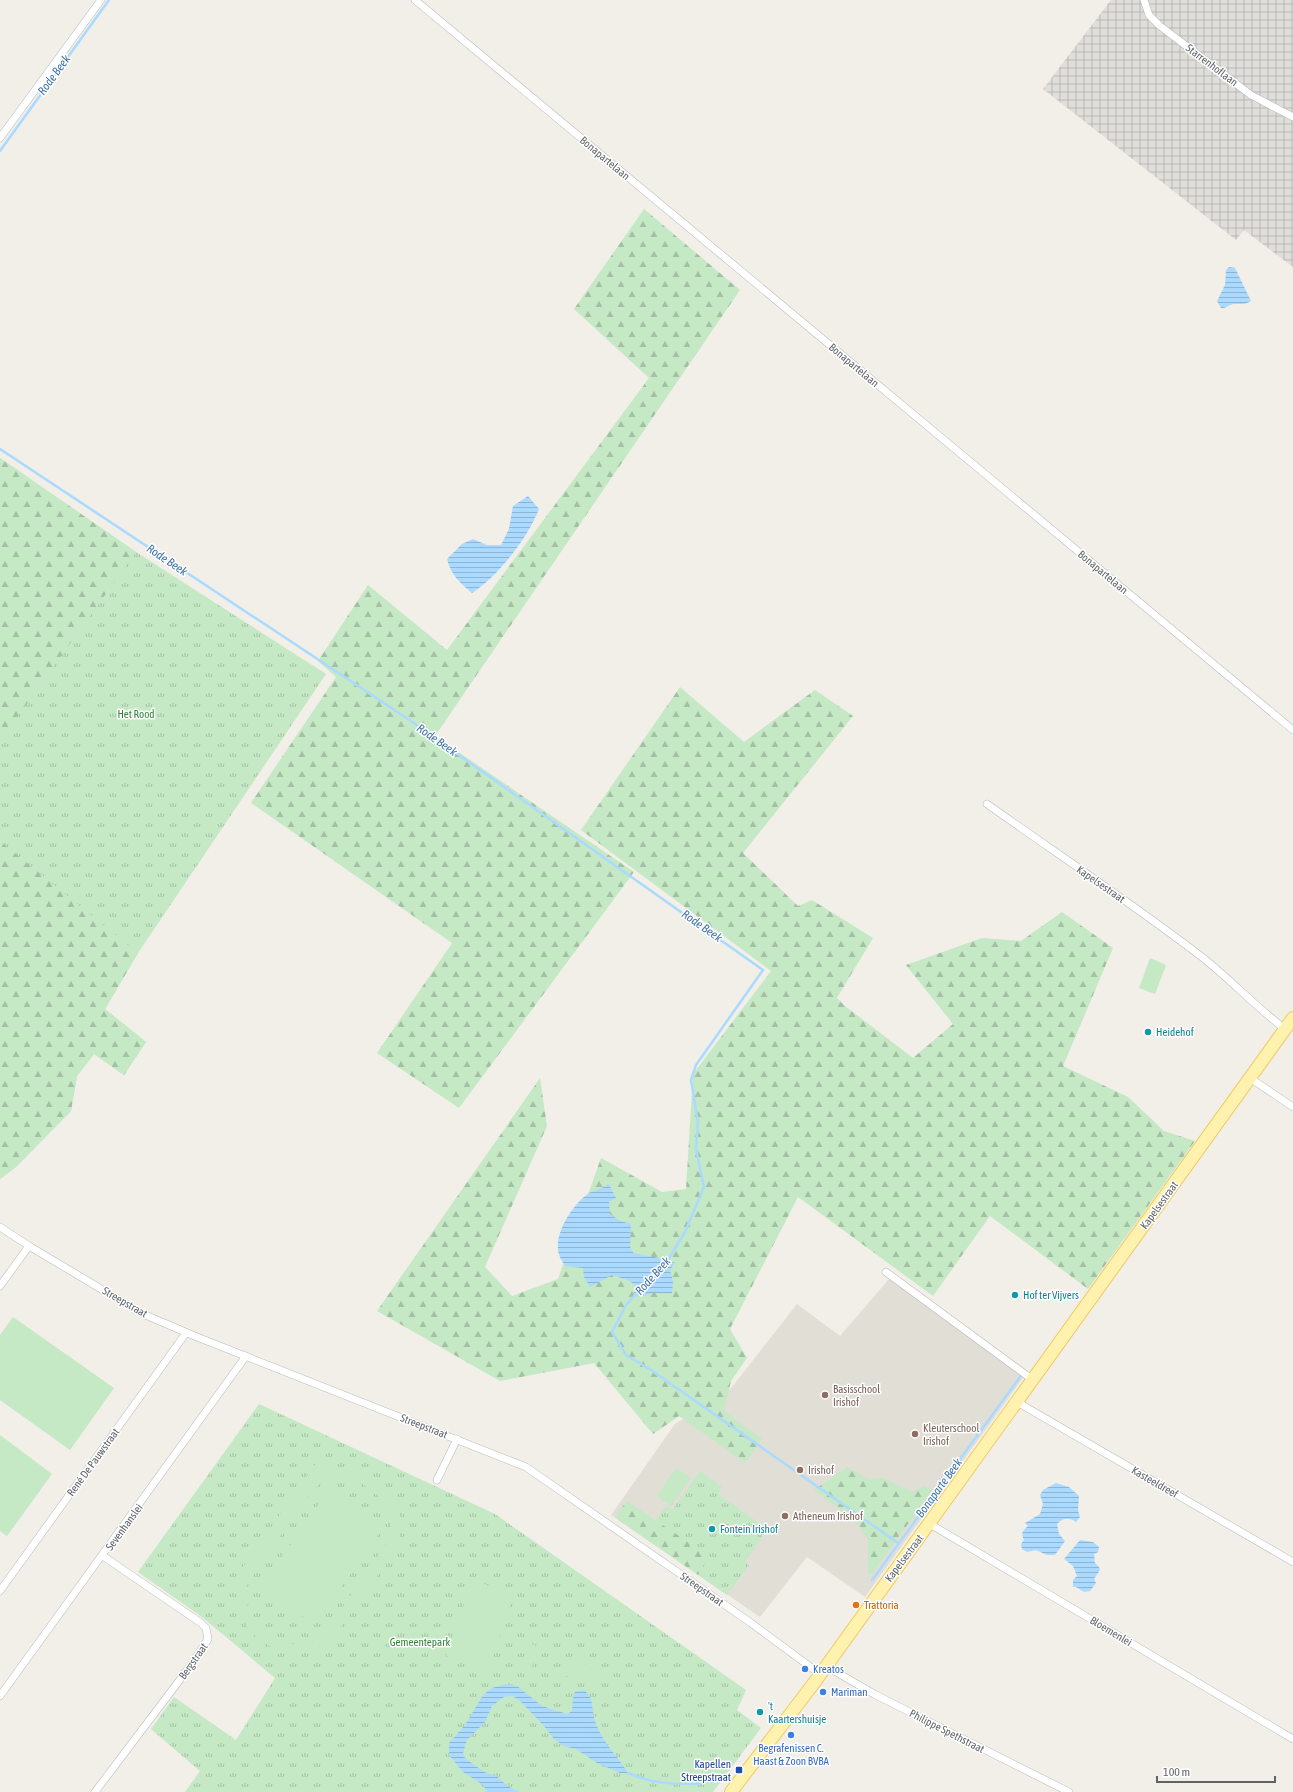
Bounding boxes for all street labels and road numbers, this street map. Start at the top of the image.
street label: Starrenhoflaan [1184,42,1240,88]
street label: Bonapartelaan [578,134,632,182]
street label: Bonapartelaan [827,341,881,389]
street label: Bonapartelaan [1076,548,1130,596]
street label: Kapelsestraat [1075,863,1127,905]
street label: Kapelsestraat [1138,1179,1180,1231]
street label: Streepstraat [100,1284,150,1320]
street label: Streepstraat [399,1412,449,1440]
street label: René De Pauwstraat [64,1426,122,1498]
street label: Kasteeldreef [1130,1464,1180,1500]
street label: Sevenhanslei [103,1502,145,1552]
street label: Kapelsestraat [882,1532,926,1584]
street label: Streepstraat [678,1570,726,1608]
street label: Bloemenlei [1088,1614,1134,1648]
street label: Bergstraat [176,1641,210,1681]
street label: Philippe Spethstraat [908,1707,986,1755]

